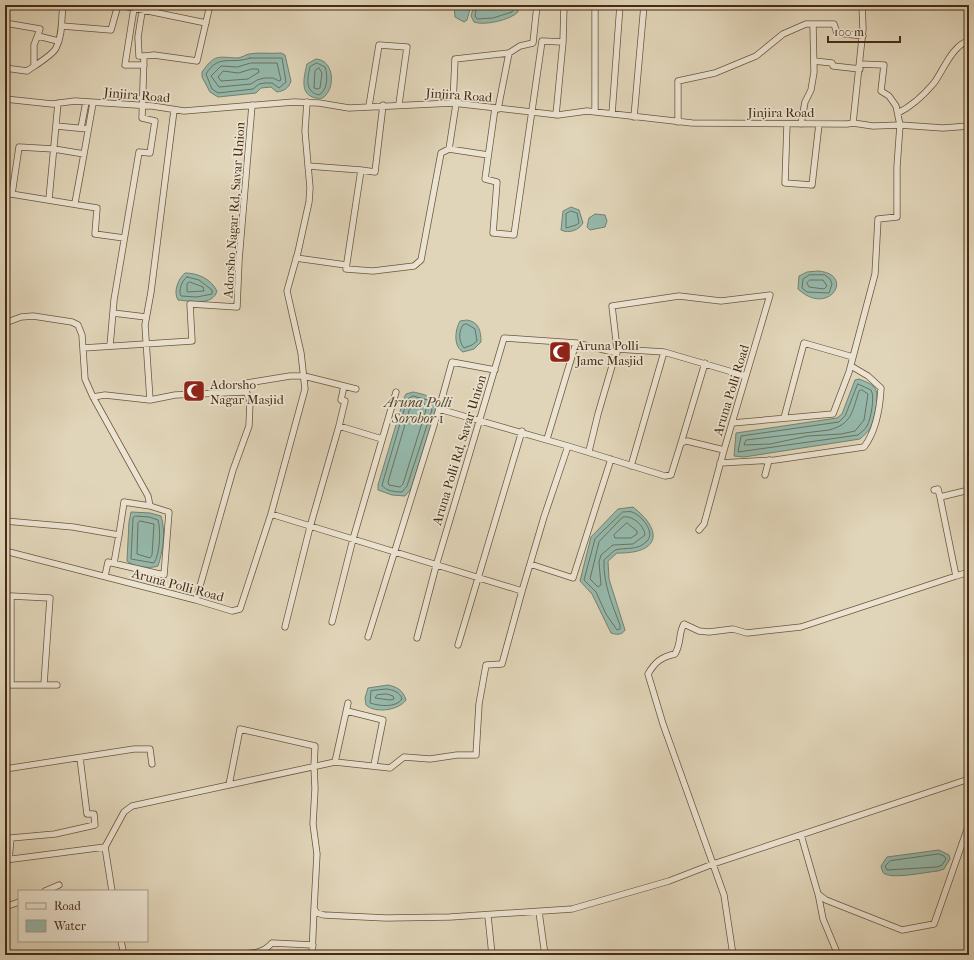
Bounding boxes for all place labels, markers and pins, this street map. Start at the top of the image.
place label: Aruna Polli Jame Masjid [575,338,644,368]
mosque icon: Aruna Polli Jame Masjid [547,339,573,365]
place label: Adorsho Nagar Masjid [209,377,285,407]
mosque icon: Adorsho Nagar Masjid [181,378,207,404]

